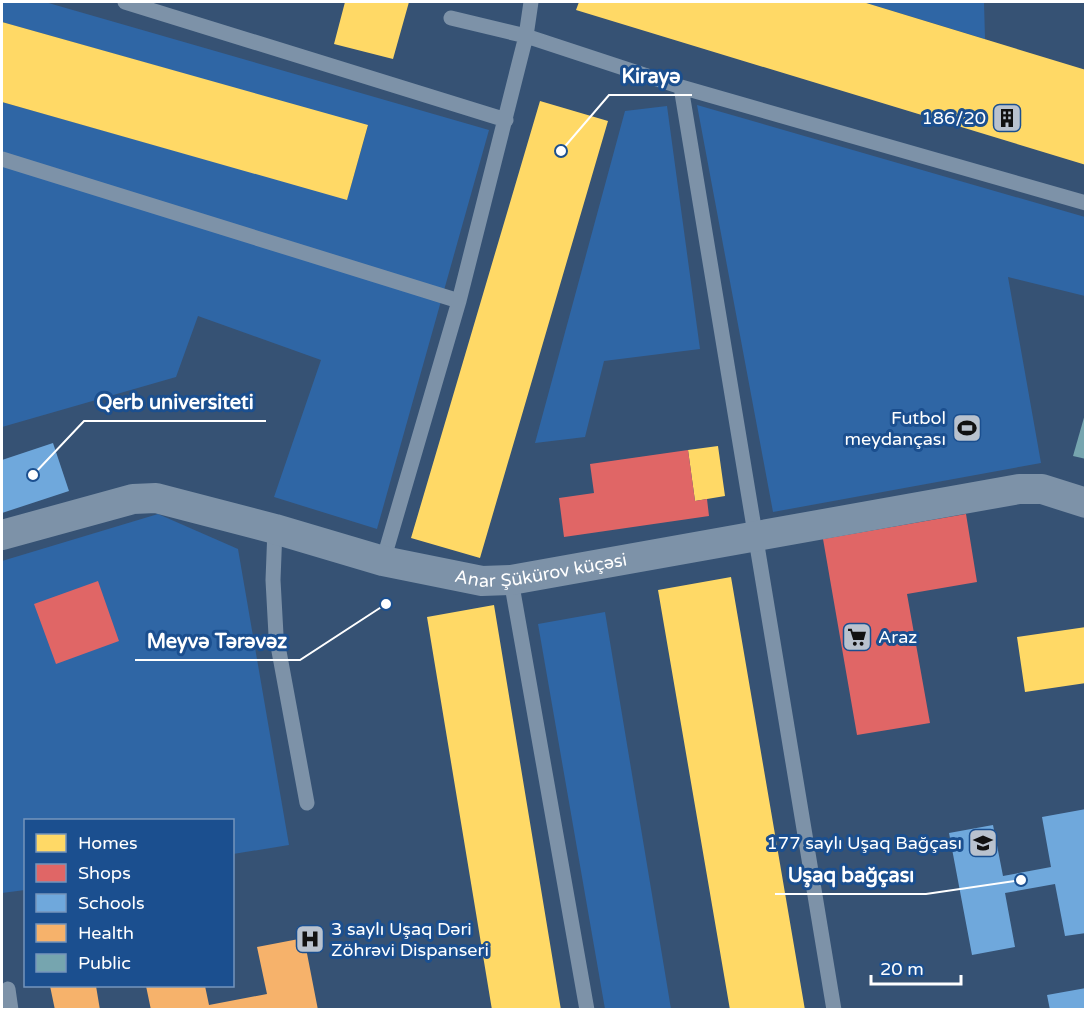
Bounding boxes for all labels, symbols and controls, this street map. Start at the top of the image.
callout: Kirayə [609,57,692,95]
text: Kirayə [621,65,681,89]
building icon: 186/20 [991,102,1023,134]
place label: 186/20 [922,107,986,129]
callout: Qerb universiteti [84,383,266,421]
text: Qerb universiteti [96,391,254,415]
place label: Futbol meydançası [845,407,946,450]
sports icon: Futbol meydançası [951,412,983,444]
street label: Anar Şükürov küçəsi [453,548,629,592]
supermarket icon: Araz [841,621,873,653]
callout: Meyvə Tərəvəz [135,622,300,660]
place label: Araz [878,626,917,648]
text: Meyvə Tərəvəz [147,630,287,654]
legend [24,819,234,987]
school or university icon: 177 saylı Uşaq Bağçası [967,827,999,859]
text: Homes [78,832,138,854]
place label: 177 saylı Uşaq Bağçası [767,832,962,854]
callout: Uşaq bağçası [775,856,926,894]
text: Shops [78,862,131,884]
text: Uşaq bağçası [788,864,914,888]
text: Schools [78,892,145,914]
place label: 3 saylı Uşaq Dəri Zöhrəvi Dispanseri [331,918,489,961]
text: Health [78,922,134,944]
hospital icon: 3 saylı Uşaq Dəri Zöhrəvi Dispanseri [294,923,326,955]
scale bar [871,948,961,986]
text: Public [78,952,131,974]
text: 20 m [880,958,924,980]

